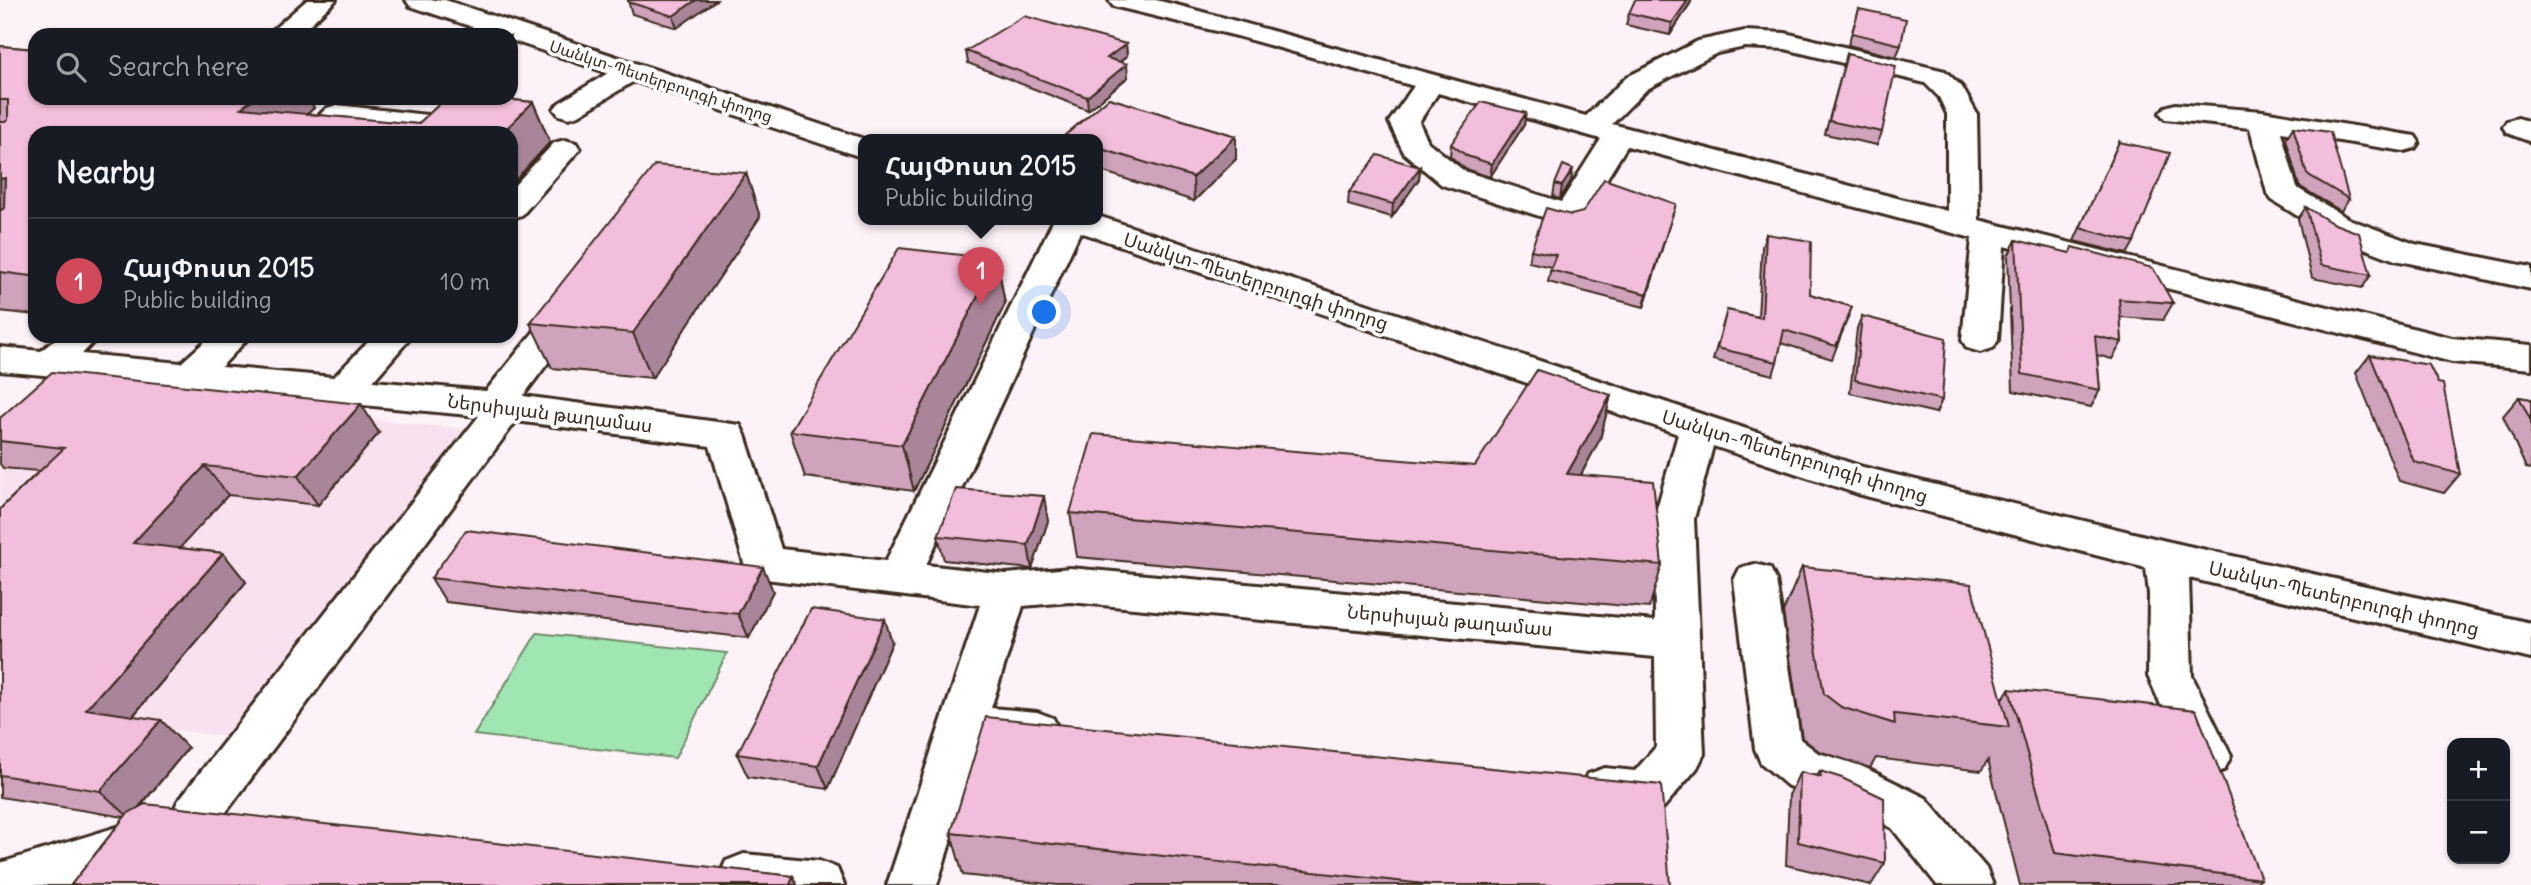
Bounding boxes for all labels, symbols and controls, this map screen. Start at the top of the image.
search box [28,28,518,105]
street label: Սանկտ-Պետերբուրգի փողոց [547,35,775,127]
icon: search [52,48,90,86]
text: Search here [108,50,249,83]
popup [858,134,1103,225]
text: ՀայՓոստ 2015 [885,149,1076,182]
text: Nearby [56,153,156,191]
text: Public building [885,183,1033,212]
street label: Սանկտ-Պետերբուրգի փողոց [1121,227,1391,335]
pin: 1 [958,247,1004,305]
text: ՀայՓոստ 2015 [123,251,314,284]
text: 1 [74,267,84,296]
text: 10 m [440,267,490,296]
text: Public building [123,285,272,314]
your location [1027,295,1061,329]
street label: Ներսիսյան թաղամաս [446,389,654,437]
street label: Սանկտ-Պետերբուրգի փողոց [1659,404,1931,508]
street label: Սանկտ-Պետերբուրգի փողոց [2206,555,2482,641]
street label: Ներսիսյան թաղամաս [1346,599,1554,641]
map controls [2447,738,2510,864]
button: + [2447,738,2510,801]
button: − [2447,801,2510,864]

